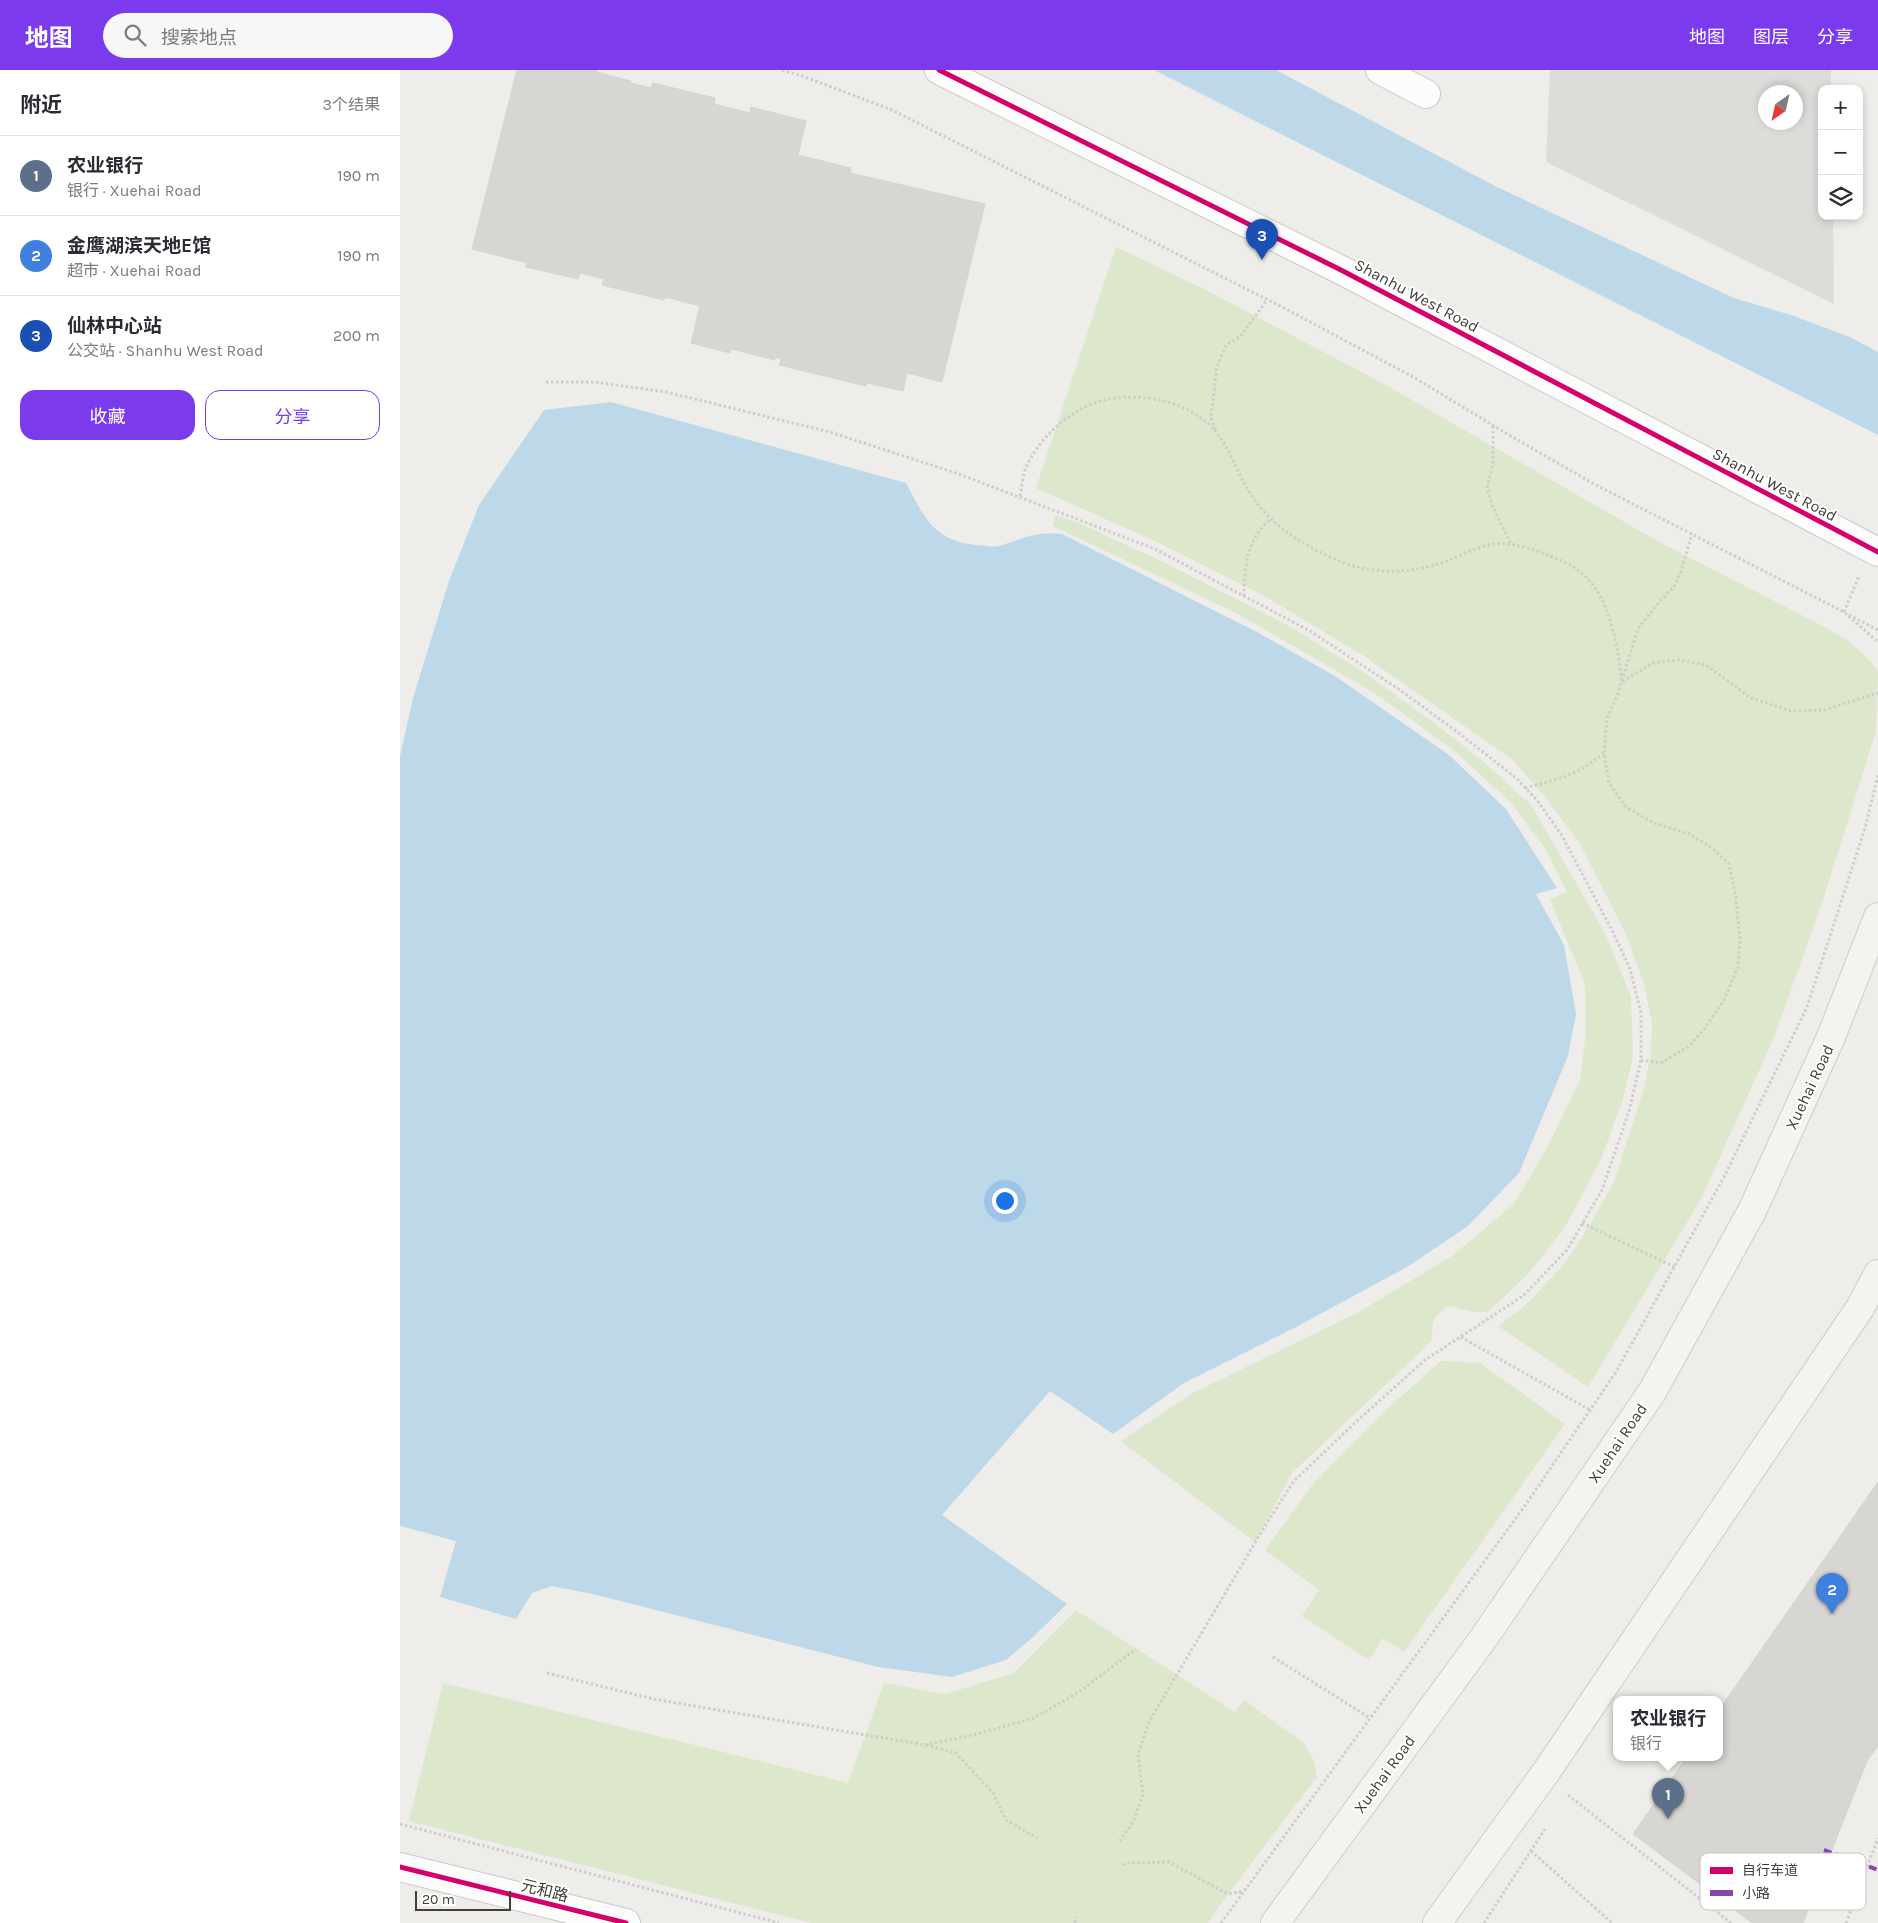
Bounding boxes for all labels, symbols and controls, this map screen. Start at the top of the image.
search box [103,13,453,58]
icon: search [121,21,149,49]
text: 地图 [25,24,73,52]
text: 地图 [1689,26,1725,48]
text: 图层 [1753,26,1789,48]
text: 分享 [1817,26,1853,48]
text: 搜索地点 [161,27,237,49]
north arrow [1758,85,1803,130]
map controls [1818,85,1863,220]
button: + [1818,85,1863,130]
text: 附近 [20,93,62,117]
text: 3个结果 [323,95,380,114]
button: − [1818,130,1863,175]
text: 农业银行 [67,155,143,177]
text: 1 [33,166,39,185]
text: 190 m [337,166,380,185]
button: layers [1818,175,1863,220]
text: 银行 · Xuehai Road [67,181,202,200]
pin: 3 [1246,219,1278,260]
text: 金鹰湖滨天地E馆 [67,235,211,257]
text: 2 [31,246,41,265]
text: 190 m [337,246,380,265]
street label: Shanhu West Road [1351,255,1482,336]
text: 超市 · Xuehai Road [67,261,202,280]
text: 仙林中心站 [67,315,162,337]
text: 3 [31,326,41,345]
text: 200 m [333,326,380,345]
text: 公交站 · Shanhu West Road [67,341,263,360]
button: 收藏 [20,390,195,440]
button: 分享 [205,390,380,440]
street label: Shanhu West Road [1709,444,1840,525]
street label: Xuehai Road [1781,1041,1838,1133]
your location [992,1188,1018,1214]
street label: Xuehai Road [1584,1400,1651,1487]
pin: 2 [1816,1573,1848,1614]
popup [1613,1696,1723,1761]
text: 农业银行 [1630,1708,1706,1730]
street label: Xuehai Road [1350,1731,1419,1817]
text: 银行 [1630,1734,1662,1753]
pin: 1 [1652,1778,1684,1819]
legend [1700,1853,1866,1910]
text: 自行车道 [1742,1862,1798,1879]
street label: 元和路 [519,1875,570,1906]
text: 小路 [1742,1885,1770,1902]
scale bar [415,1888,511,1911]
text: 20 m [422,1891,455,1908]

